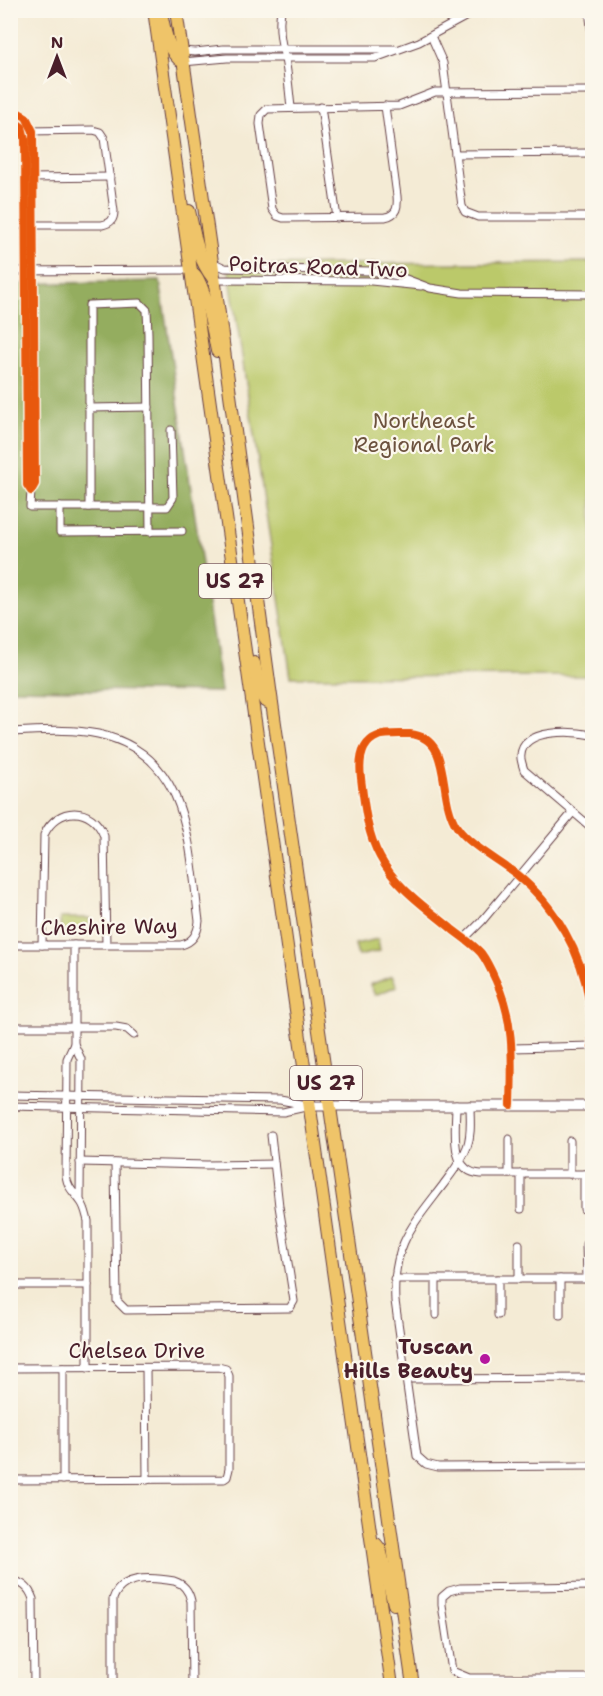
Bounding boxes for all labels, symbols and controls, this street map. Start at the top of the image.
north arrow [27,27,87,87]
text: N [51,32,63,53]
street label: Poitras Road Two [228,250,408,284]
park label: Northeast Regional Park [354,407,494,459]
road number: US 27 [199,564,271,598]
street label: Cheshire Way [40,912,178,942]
road number: US 27 [290,1066,362,1100]
place label: Tuscan Hills Beauty [344,1333,473,1385]
street label: Chelsea Drive [69,1337,205,1365]
marker: Tuscan Hills Beauty [478,1352,492,1366]

